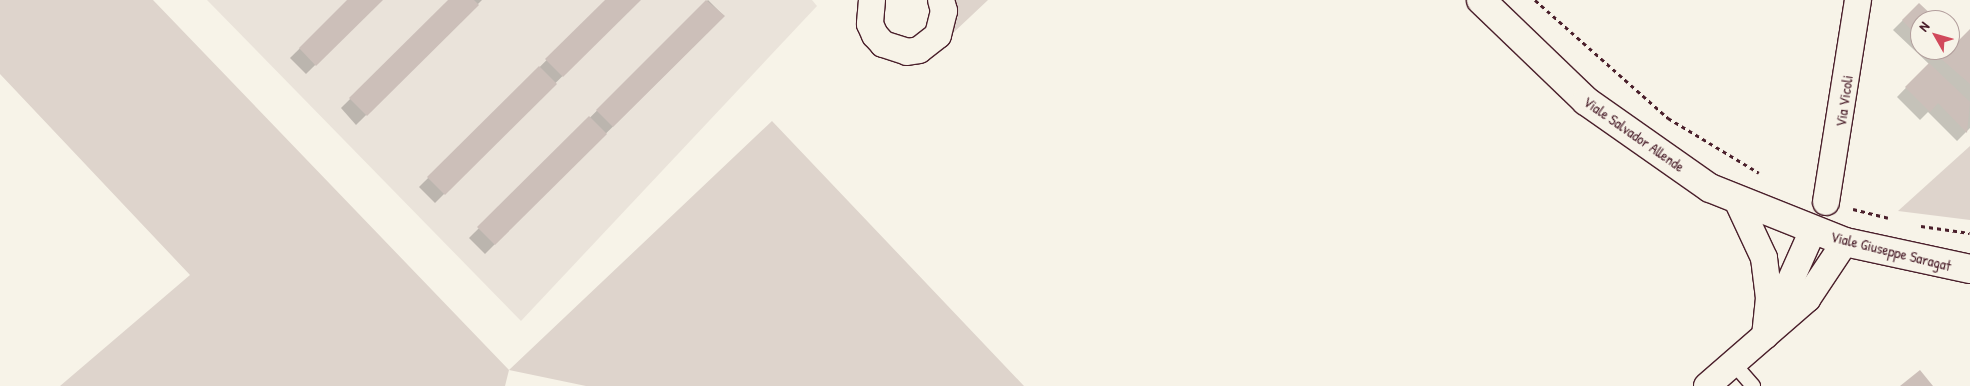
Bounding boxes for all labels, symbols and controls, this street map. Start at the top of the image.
north arrow [1910,10,1960,60]
text: N [1914,17,1933,35]
street label: Via Vicoli [1831,74,1857,128]
street label: Viale Salvador Allende [1580,92,1688,176]
street label: Viale Giuseppe Saragat [1829,227,1953,275]

